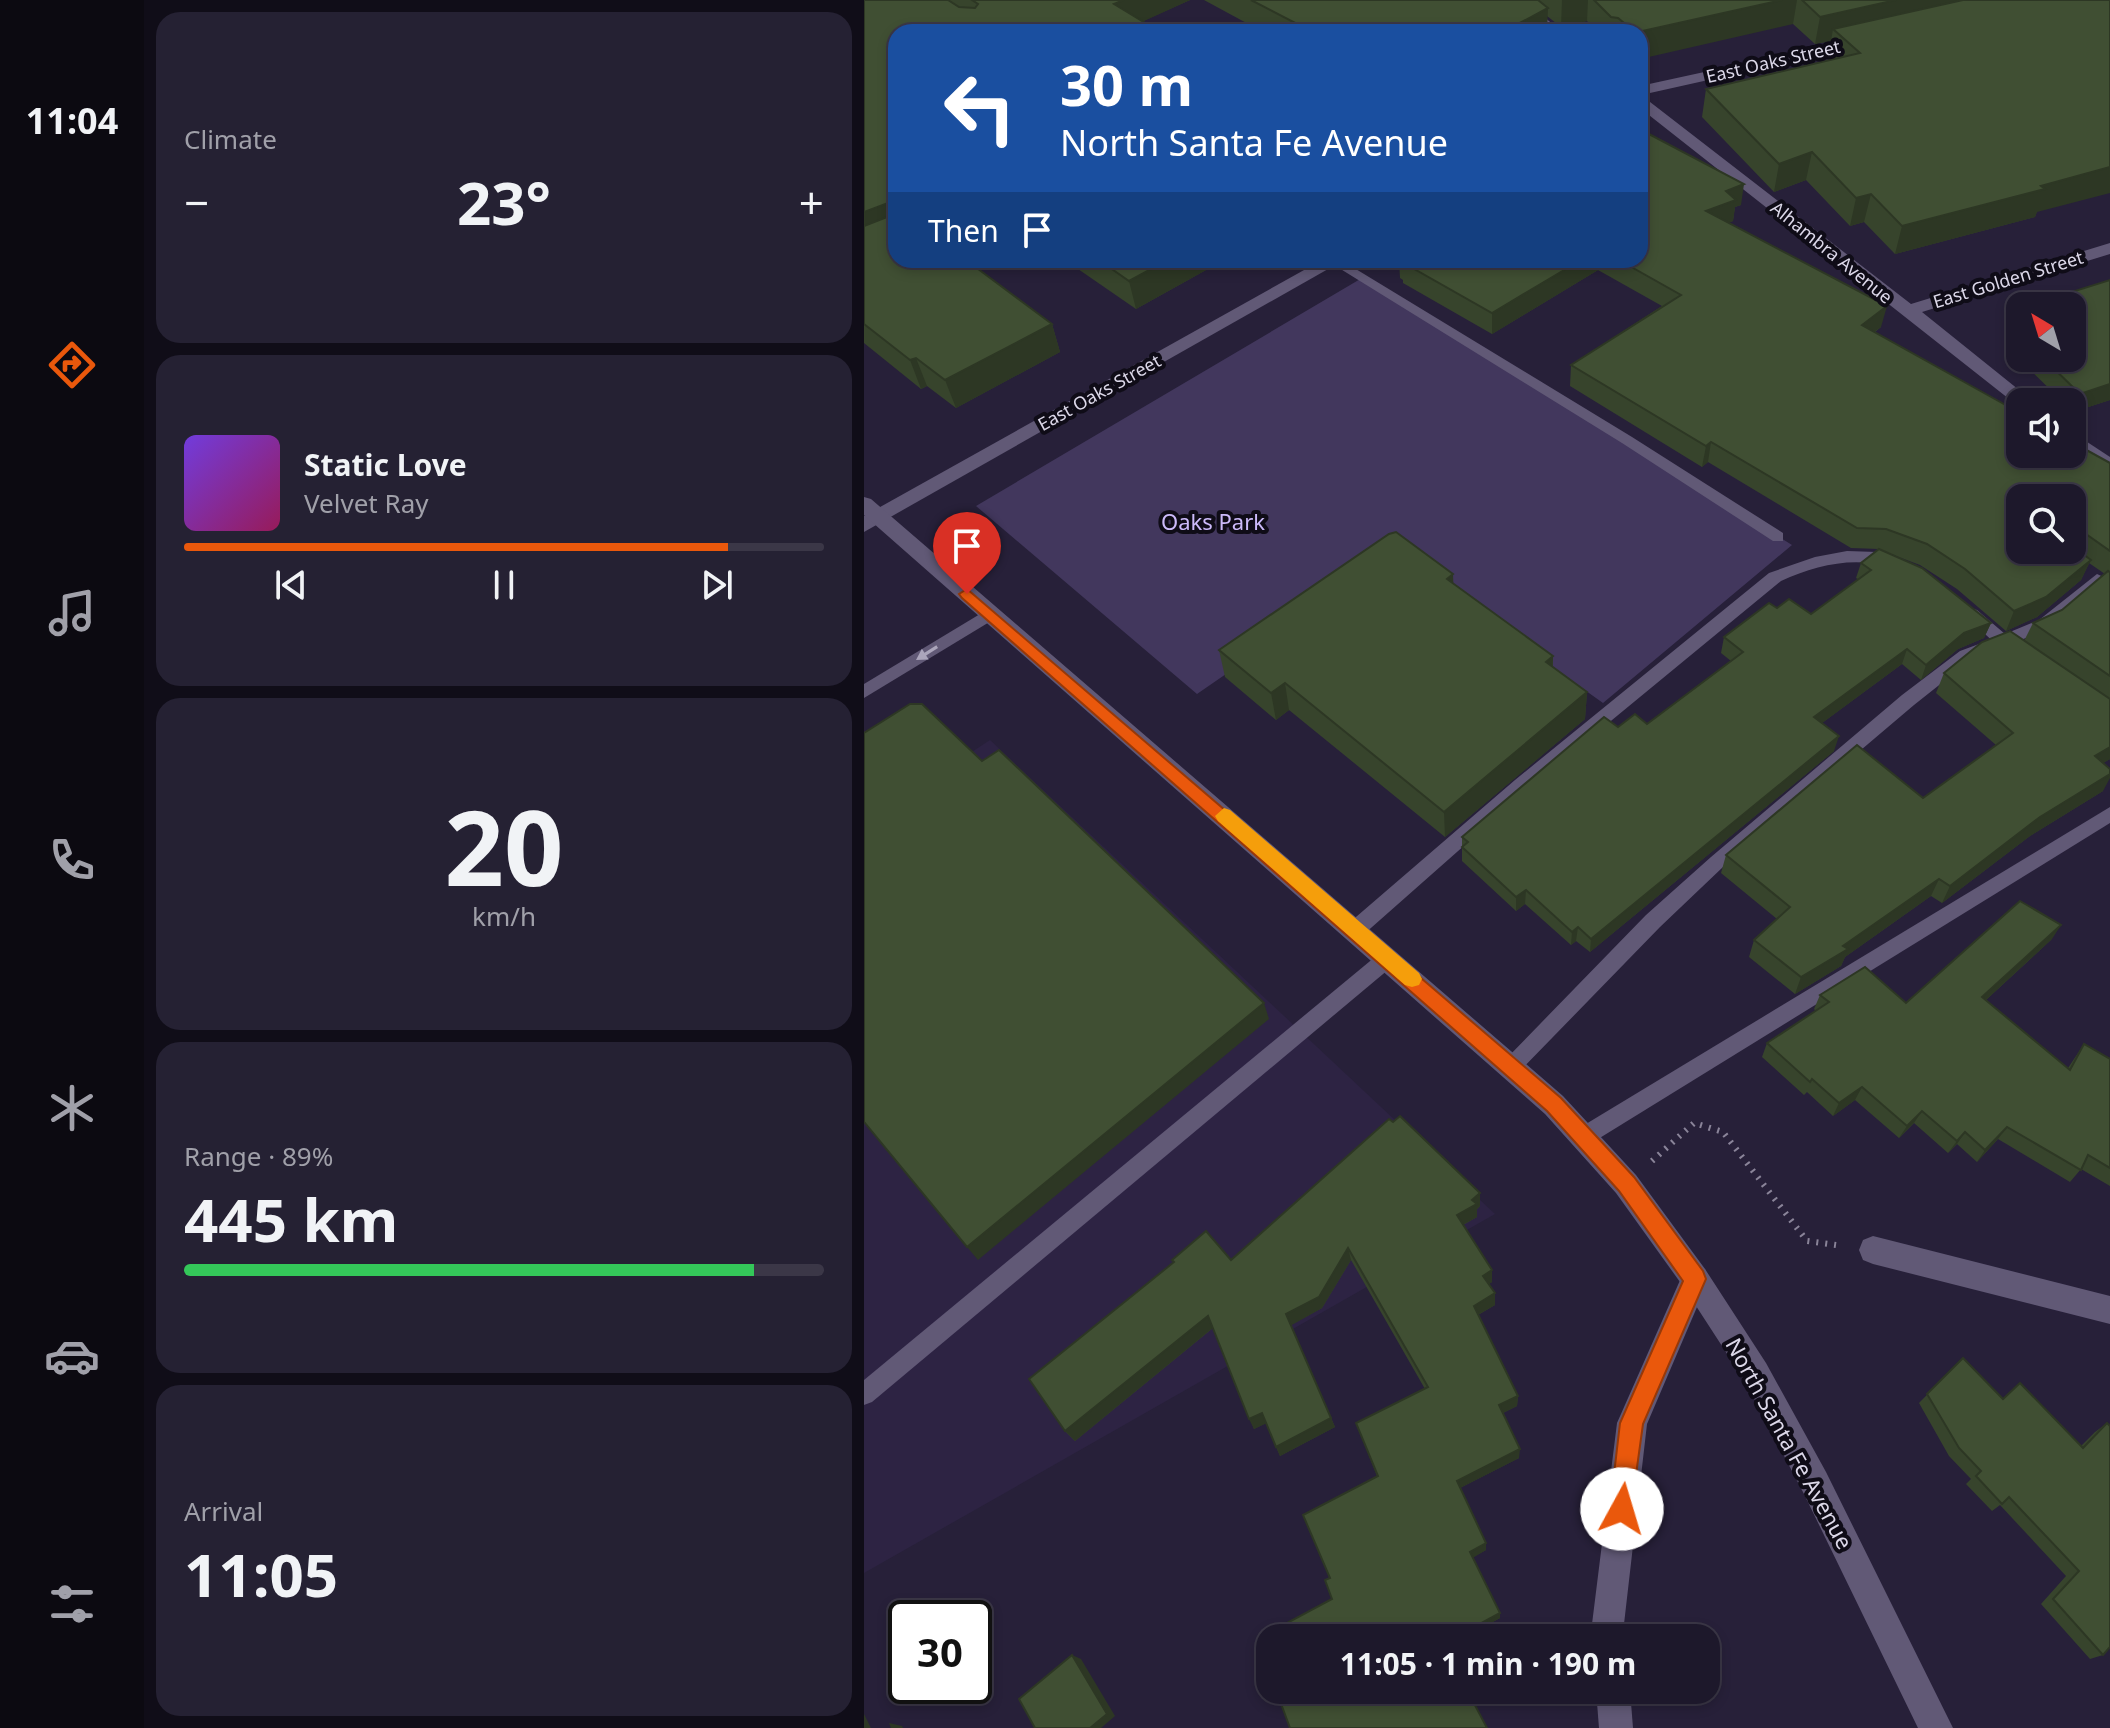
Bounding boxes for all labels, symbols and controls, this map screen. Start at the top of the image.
street label: East Oaks Street [1703,34,1843,88]
text: 30 m [1060,46,1193,122]
icon: left [928,56,1032,160]
text: 11:04 [26,96,118,145]
text: North Santa Fe Avenue [1060,118,1448,167]
text: Climate [184,121,277,157]
text: 23° [457,161,551,243]
text: − [184,172,209,232]
text: + [799,172,824,232]
street label: Alhambra Avenue [1766,195,1898,309]
icon: arrive [1015,208,1059,252]
text: Then [928,210,999,251]
street label: East Golden Street [1930,245,2086,313]
north arrow [2006,292,2086,372]
map controls [2006,292,2086,564]
icon: directions [44,337,100,393]
street label: East Oaks Street [1033,348,1165,436]
button: sound [2006,388,2086,468]
text: Static Love [304,444,467,485]
button: search [2006,484,2086,564]
text: Velvet Ray [304,485,429,521]
park label: Oaks Park [1161,506,1265,536]
pin [933,512,1001,594]
icon: arrive [945,524,989,568]
icon: previous [269,563,313,607]
icon: pause [482,563,526,607]
icon: next [695,563,739,607]
icon: music [44,585,100,641]
one-way arrow [916,645,938,659]
text: 20 [445,775,563,916]
icon: phone [44,832,100,888]
text: km/h [472,898,536,934]
icon: climate [44,1080,100,1136]
text: Range · 89% [184,1138,333,1174]
text: 445 km [184,1178,398,1260]
icon: car [44,1328,100,1384]
street label: North Santa Fe Avenue [1719,1332,1861,1554]
position arrow [1580,1467,1664,1551]
text: Arrival [184,1493,263,1529]
text: 11:05 [184,1533,338,1615]
icon: filters [44,1576,100,1632]
speed limit sign: 30 [888,1600,992,1704]
text: 11:05 · 1 min · 190 m [1340,1643,1636,1684]

